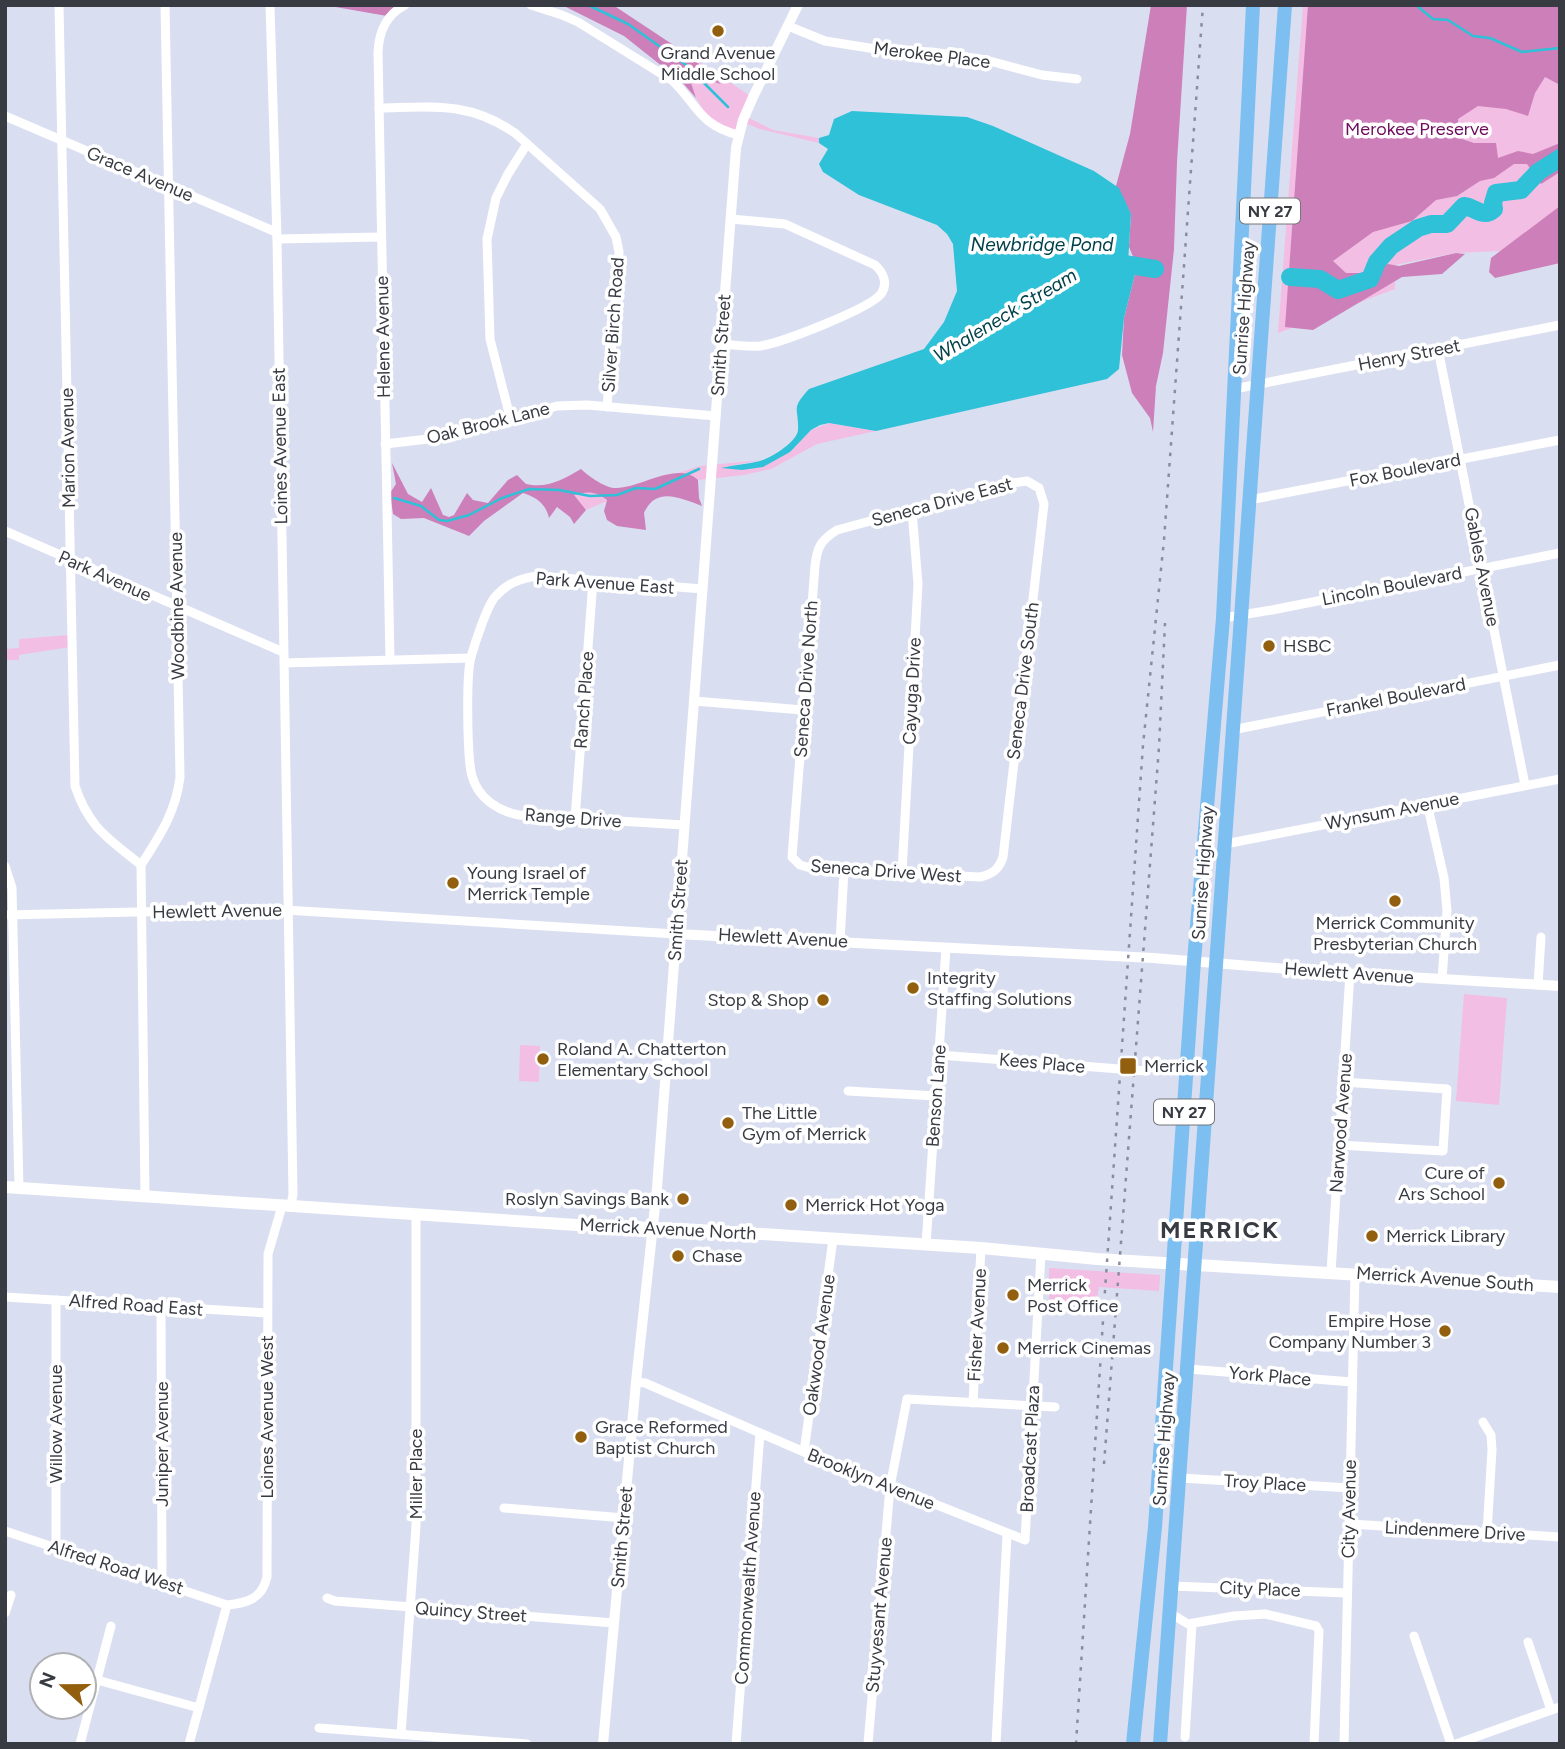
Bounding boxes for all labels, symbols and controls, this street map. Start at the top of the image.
marker: Grand Avenue Middle School [710,23,726,39]
street label: Merokee Place [872,37,992,73]
place label: Grand Avenue Middle School [661,42,776,85]
park label: Merokee Preserve [1345,118,1489,140]
street label: Grace Avenue [83,142,197,206]
road number: NY 27 [1240,198,1300,224]
water label: Newbridge Pond [970,233,1114,256]
street label: Sunrise Highway [1228,240,1260,376]
street label: Silver Birch Road [597,257,629,393]
water label: Whaleneck Stream [929,263,1081,367]
street label: Helene Avenue [371,275,395,398]
street label: Smith Street [706,293,736,397]
street label: Henry Street [1356,334,1462,376]
street label: Loines Avenue East [268,367,292,525]
street label: Marion Avenue [56,387,80,508]
street label: Oak Brook Lane [424,397,552,449]
street label: Fox Boulevard [1347,448,1463,492]
street label: Seneca Drive East [869,473,1015,531]
street label: Gables Avenue [1460,506,1504,629]
street label: Woodbine Avenue [165,532,189,680]
street label: Park Avenue [55,546,155,606]
street label: Lincoln Boulevard [1320,562,1464,610]
street label: Park Avenue East [535,567,675,599]
street label: Seneca Drive North [790,600,822,758]
street label: Seneca Drive South [1002,601,1044,761]
place label: HSBC [1283,635,1332,657]
street label: Cayuga Drive [898,637,926,745]
marker: HSBC [1261,638,1277,654]
street label: Ranch Place [570,650,598,750]
street label: Frankel Boulevard [1324,673,1468,721]
street label: Wynsum Avenue [1323,787,1461,835]
street label: Range Drive [524,804,622,832]
street label: Sunrise Highway [1187,805,1219,941]
street label: Seneca Drive West [810,855,963,887]
street label: Smith Street [663,858,693,962]
place label: Young Israel of Merrick Temple [467,862,590,905]
marker: Young Israel of Merrick Temple [445,875,461,891]
marker: Merrick Community Presbyterian Church [1387,893,1403,909]
street label: Hewlett Avenue [152,899,282,923]
place label: Merrick Community Presbyterian Church [1313,912,1477,955]
street label: Hewlett Avenue [718,924,849,952]
street label: Hewlett Avenue [1283,957,1415,989]
place label: Integrity Staffing Solutions [927,967,1072,1010]
marker: Integrity Staffing Solutions [905,980,921,996]
place label: Stop & Shop [707,989,809,1011]
marker: Stop & Shop [815,992,831,1008]
place label: Roland A. Chatterton Elementary School [557,1038,726,1081]
street label: Benson Lane [921,1044,951,1148]
street label: Kees Place [998,1048,1086,1078]
marker: Roland A. Chatterton Elementary School [535,1051,551,1067]
street label: Narwood Avenue [1325,1052,1357,1194]
place label: Merrick [1144,1055,1204,1077]
marker: Merrick [1118,1056,1138,1076]
road number: NY 27 [1154,1100,1214,1124]
place label: The Little Gym of Merrick [742,1102,867,1145]
marker: The Little Gym of Merrick [720,1115,736,1131]
place label: Cure of Ars School [1398,1162,1485,1205]
marker: Cure of Ars School [1491,1175,1507,1191]
place label: Roslyn Savings Bank [505,1188,669,1210]
marker: Roslyn Savings Bank [675,1191,691,1207]
place label: Merrick Hot Yoga [805,1194,945,1216]
marker: Merrick Hot Yoga [783,1197,799,1213]
street label: Merrick Avenue North [579,1213,757,1245]
district label: MERRICK [1160,1215,1280,1244]
place label: Merrick Library [1386,1225,1506,1247]
marker: Merrick Library [1364,1228,1380,1244]
place label: Chase [692,1245,743,1267]
marker: Chase [670,1248,686,1264]
street label: Merrick Avenue South [1355,1262,1535,1296]
street label: Fisher Avenue [963,1268,991,1382]
street label: Oakwood Avenue [798,1273,840,1417]
place label: Merrick Post Office [1027,1274,1118,1317]
marker: Merrick Post Office [1005,1287,1021,1303]
street label: Alfred Road East [68,1289,204,1321]
place label: Empire Hose Company Number 3 [1269,1310,1431,1353]
marker: Empire Hose Company Number 3 [1437,1323,1453,1339]
street label: Loines Avenue West [256,1335,278,1499]
place label: Merrick Cinemas [1017,1337,1151,1359]
marker: Merrick Cinemas [995,1340,1011,1356]
street label: York Place [1228,1361,1312,1391]
street label: Willow Avenue [45,1364,67,1484]
street label: Sunrise Highway [1148,1371,1180,1507]
street label: Juniper Avenue [151,1381,173,1507]
street label: Broadcast Plaza [1016,1385,1044,1513]
place label: Grace Reformed Baptist Church [595,1416,728,1459]
street label: Miller Place [405,1428,427,1519]
marker: Grace Reformed Baptist Church [573,1429,589,1445]
street label: Brooklyn Avenue [804,1443,938,1515]
street label: City Avenue [1337,1459,1361,1559]
street label: Troy Place [1223,1470,1307,1496]
street label: Smith Street [607,1485,637,1589]
street label: Commonwealth Avenue [730,1491,766,1685]
street label: Lindenmere Drive [1384,1516,1526,1546]
street label: Alfred Road West [45,1535,187,1599]
street label: Stuyvesant Avenue [861,1536,897,1694]
street label: City Place [1219,1577,1301,1601]
street label: Quincy Street [414,1597,528,1627]
north arrow [28,1651,98,1721]
text: N [34,1669,61,1691]

